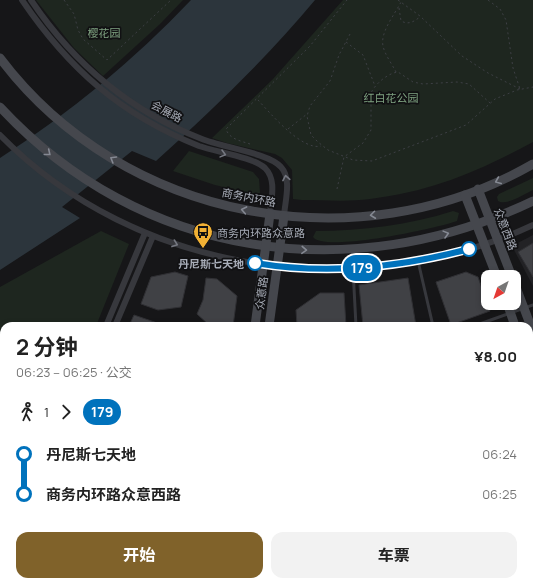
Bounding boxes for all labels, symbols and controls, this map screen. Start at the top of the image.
park label: 樱花园 [88,25,121,40]
park label: 红白花公园 [364,90,419,105]
street label: 会展路 [149,97,185,125]
one-way arrow [44,148,51,155]
one-way arrow [220,149,227,158]
one-way arrow [110,157,117,164]
one-way arrow [282,174,291,181]
one-way arrow [495,176,503,184]
street label: 商务内环路 [221,184,277,210]
one-way arrow [241,206,247,214]
street label: 众意西路 [491,206,521,252]
one-way arrow [370,211,376,220]
bus stop icon: 商务内环路众意路 [192,221,214,249]
place label: 商务内环路众意路 [217,225,305,240]
one-way arrow [442,230,449,239]
one-way arrow [171,239,178,247]
unlabelled marker [461,241,477,257]
one-way arrow [301,245,307,254]
marker: 丹尼斯七天地 [247,255,263,271]
line badge: 179 [339,255,385,281]
place label: 丹尼斯七天地 [178,256,244,271]
text: 179 [351,258,373,277]
north arrow [481,270,521,310]
map controls [481,270,521,310]
street label: 众意路 [252,276,270,310]
text: 2 分钟 [16,332,78,362]
text: ¥8.00 [474,346,517,367]
text: 06:23 – 06:25 · 公交 [16,363,132,381]
icon: walk [16,401,38,423]
icon: forward [55,401,77,423]
text: 179 [91,402,113,421]
text: 1 [44,403,49,421]
text: 丹尼斯七天地 [46,444,136,465]
text: 06:24 [482,445,517,463]
text: 商务内环路众意西路 [46,484,181,505]
text: 06:25 [482,485,517,503]
button: 开始 [16,532,263,578]
button: 车票 [271,532,517,578]

